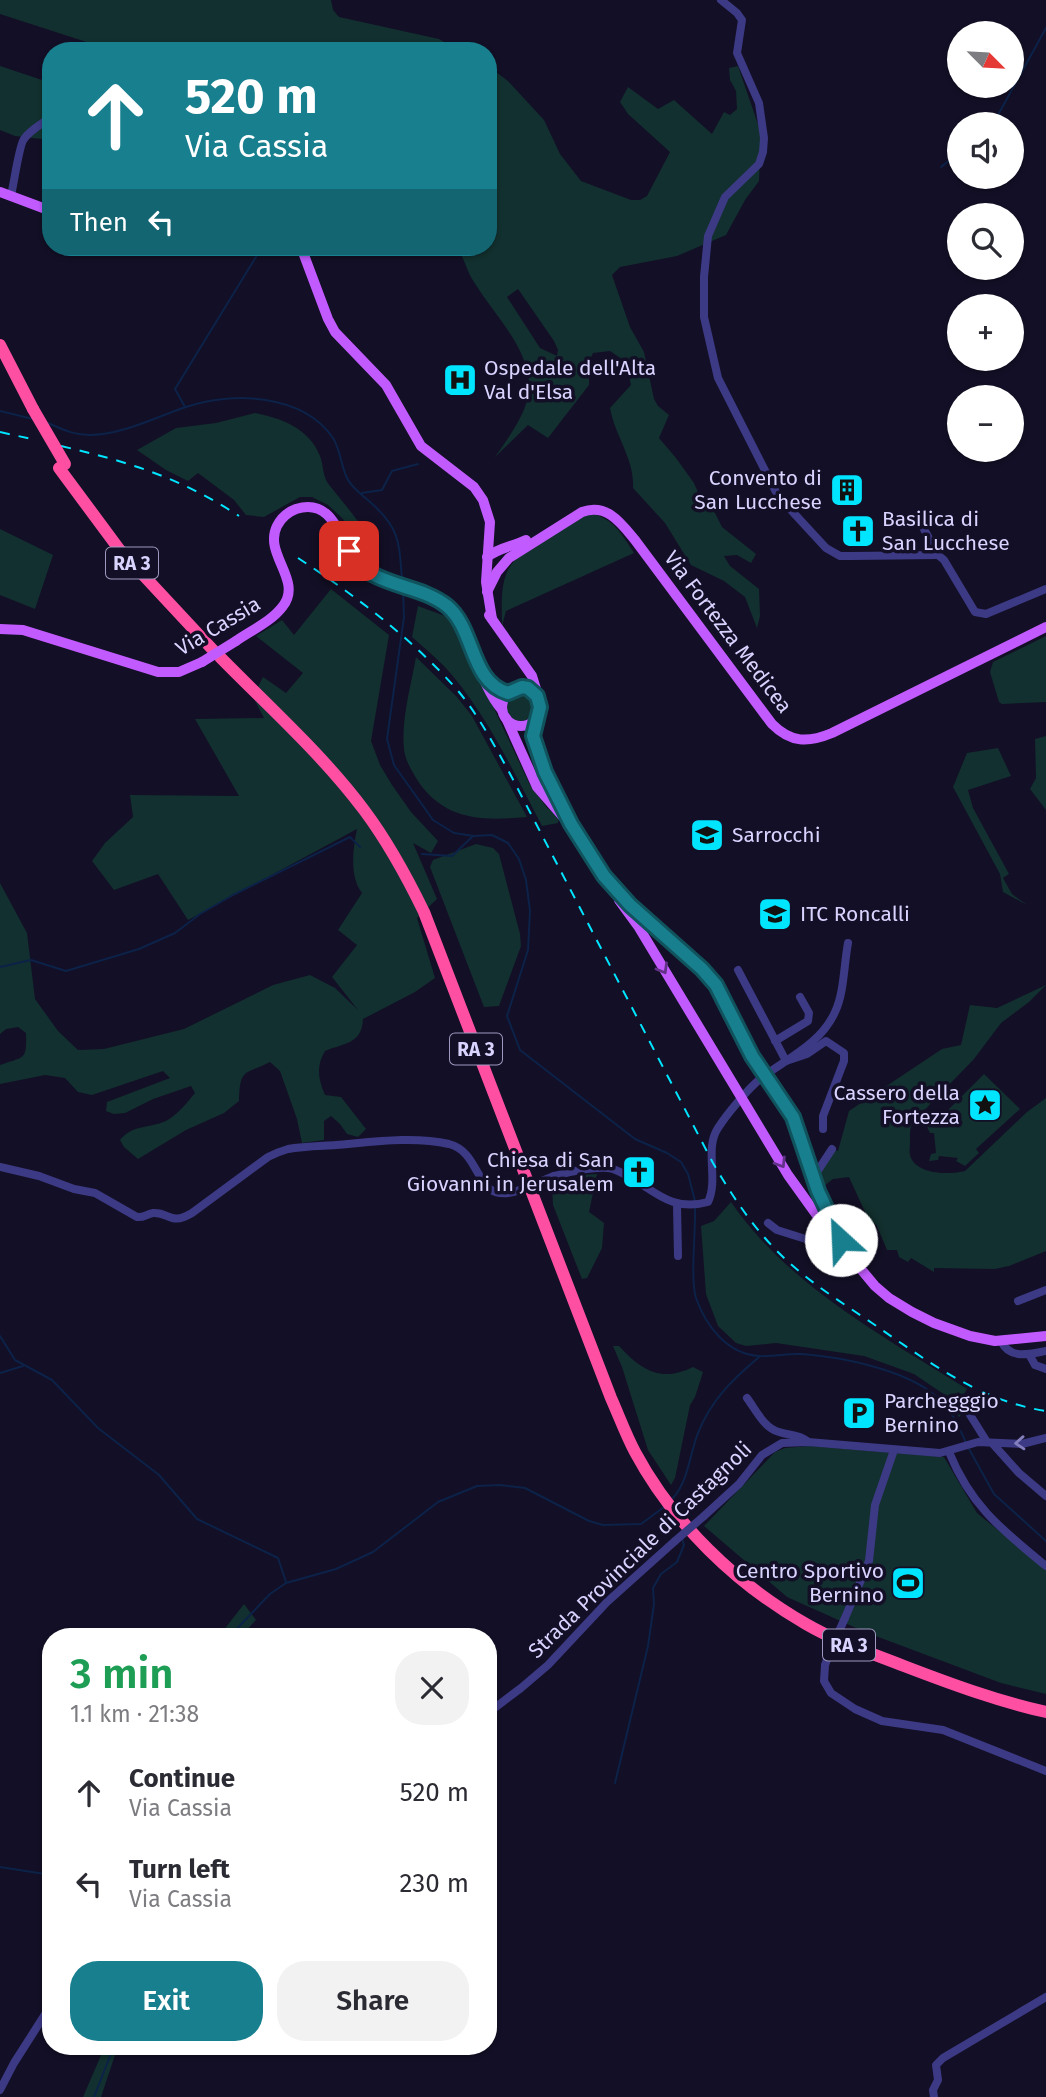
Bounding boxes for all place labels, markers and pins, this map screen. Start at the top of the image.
place label: Ospedale dell'Alta Val d'Elsa [484,355,656,405]
hospital icon: Ospedale dell'Alta Val d'Elsa [441,361,479,399]
place label: Convento di San Lucchese [694,465,822,515]
building icon: Convento di San Lucchese [828,471,866,509]
place label: Basilica di San Lucchese [882,506,1010,556]
church icon: Basilica di San Lucchese [839,512,877,550]
pin [319,521,379,581]
school or university icon: Sarrocchi [688,816,726,854]
place label: Sarrocchi [732,822,821,848]
school or university icon: ITC Roncalli [756,895,794,933]
place label: ITC Roncalli [800,901,910,927]
place label: Cassero della Fortezza [833,1080,960,1130]
place icon: Cassero della Fortezza [966,1086,1004,1124]
place label: Chiesa di San Giovanni in Jerusalem [407,1147,614,1197]
church icon: Chiesa di San Giovanni in Jerusalem [620,1153,658,1191]
place label: Parchegggio Bernino [884,1388,999,1438]
parking icon: Parchegggio Bernino [840,1394,878,1432]
place label: Centro Sportivo Bernino [736,1558,884,1608]
sports icon: Centro Sportivo Bernino [889,1564,927,1602]

